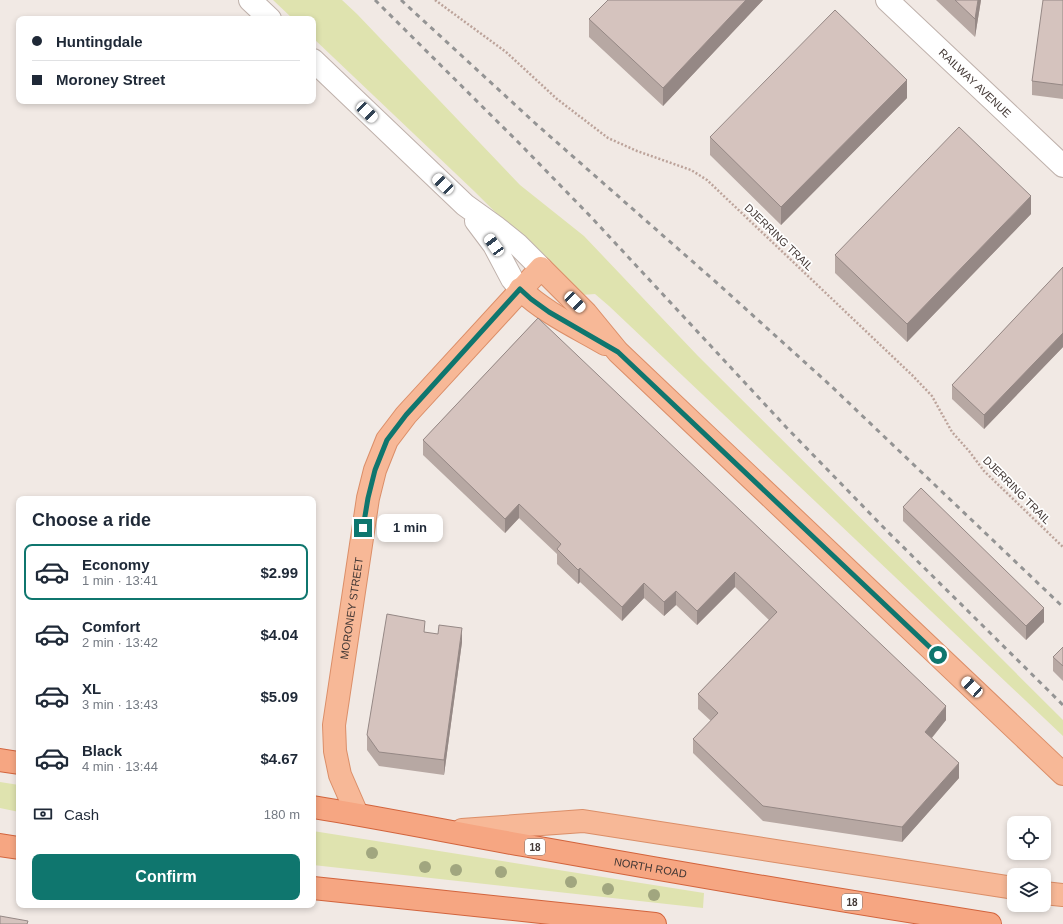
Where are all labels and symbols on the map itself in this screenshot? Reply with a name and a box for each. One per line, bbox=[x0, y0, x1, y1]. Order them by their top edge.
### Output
street label: RAILWAY AVENUE bbox=[937, 46, 1013, 120]
car bbox=[354, 99, 380, 125]
car bbox=[430, 171, 456, 197]
street label: DJERRING TRAIL bbox=[742, 201, 816, 273]
car bbox=[482, 232, 506, 258]
car bbox=[562, 289, 588, 315]
street label: DJERRING TRAIL bbox=[981, 454, 1053, 526]
callout: 1 min bbox=[377, 514, 443, 542]
route end bbox=[354, 519, 372, 537]
street label: MORONEY STREET bbox=[338, 556, 365, 660]
route start bbox=[929, 646, 947, 664]
car bbox=[959, 674, 985, 700]
road number: 18 bbox=[525, 839, 545, 855]
street label: NORTH ROAD bbox=[613, 855, 688, 880]
road number: 18 bbox=[842, 894, 862, 910]

